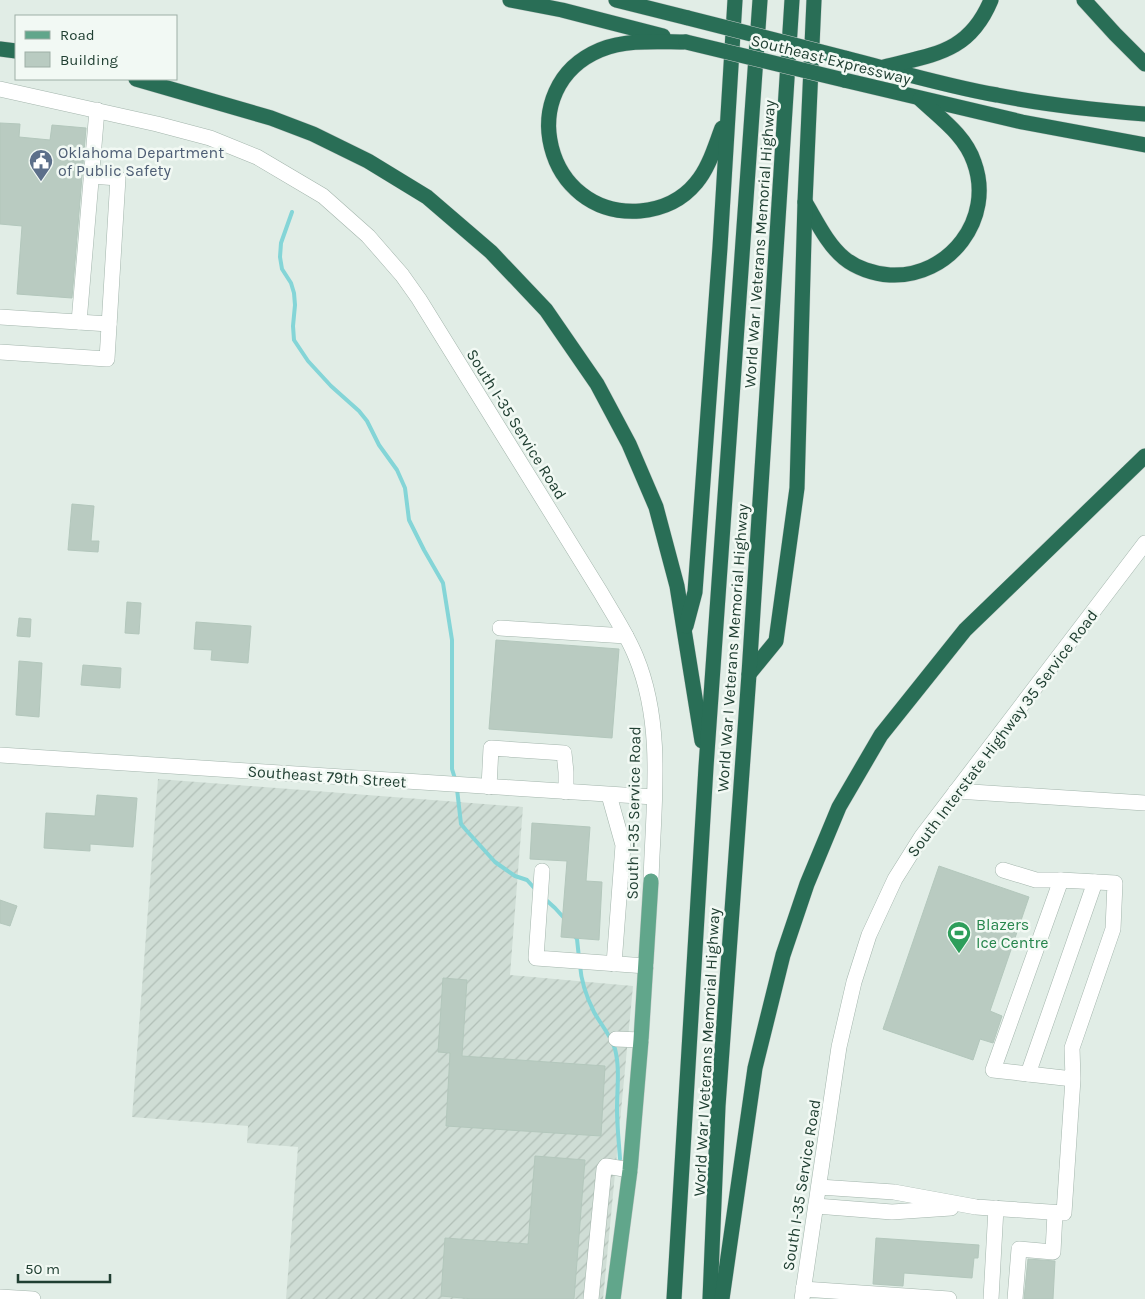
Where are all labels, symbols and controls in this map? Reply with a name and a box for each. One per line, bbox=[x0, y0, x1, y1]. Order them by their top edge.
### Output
legend bbox=[15, 15, 178, 80]
text: Road bbox=[60, 26, 95, 44]
street label: Southeast Expressway bbox=[749, 30, 913, 89]
text: Building bbox=[60, 51, 118, 69]
street label: World War I Veterans Memorial Highway bbox=[740, 99, 779, 389]
place label: Oklahoma Department of Public Safety bbox=[58, 143, 224, 180]
public building icon: Oklahoma Department of Public Safety bbox=[28, 148, 54, 182]
street label: South I-35 Service Road bbox=[463, 346, 571, 503]
street label: World War I Veterans Memorial Highway bbox=[713, 503, 752, 793]
street label: South Interstate Highway 35 Service Road bbox=[903, 606, 1102, 861]
street label: South I-35 Service Road bbox=[622, 726, 645, 900]
street label: Southeast 79th Street bbox=[247, 761, 407, 792]
street label: World War I Veterans Memorial Highway bbox=[689, 907, 724, 1197]
place label: Blazers Ice Centre bbox=[976, 915, 1048, 952]
sports icon: Blazers Ice Centre bbox=[946, 920, 972, 954]
street label: South I-35 Service Road bbox=[779, 1098, 824, 1272]
scale bar bbox=[18, 1252, 110, 1284]
text: 50 m bbox=[25, 1260, 60, 1278]

